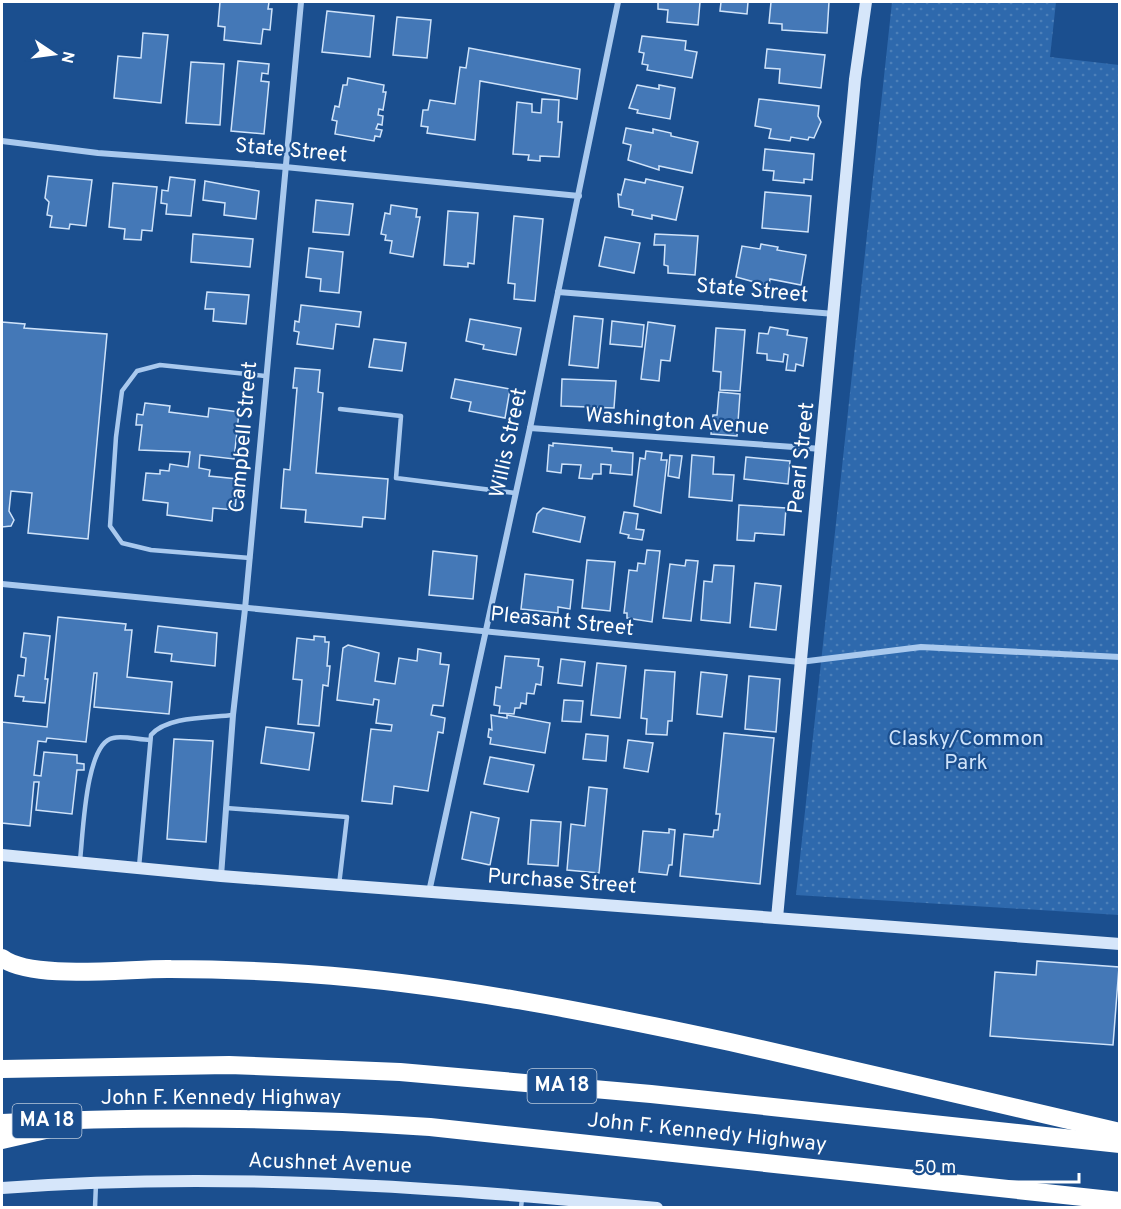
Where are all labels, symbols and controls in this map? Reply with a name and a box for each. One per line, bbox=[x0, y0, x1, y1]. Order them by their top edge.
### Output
north arrow bbox=[24, 24, 84, 84]
text: N bbox=[56, 49, 78, 65]
street label: State Street bbox=[234, 133, 348, 169]
street label: State Street bbox=[695, 273, 809, 309]
street label: Campbell Street bbox=[224, 360, 264, 514]
street label: Willis Street bbox=[484, 385, 534, 501]
street label: Pearl Street bbox=[783, 401, 821, 515]
street label: Washington Avenue bbox=[584, 402, 770, 442]
street label: Pleasant Street bbox=[489, 601, 635, 643]
park label: Clasky/Common Park bbox=[888, 726, 1044, 777]
street label: Purchase Street bbox=[486, 863, 638, 901]
road number: MA 18 bbox=[528, 1069, 596, 1103]
street label: John F. Kennedy Highway bbox=[101, 1085, 341, 1112]
road number: MA 18 bbox=[12, 1104, 82, 1138]
street label: John F. Kennedy Highway bbox=[586, 1107, 828, 1159]
scale bar bbox=[905, 1146, 1079, 1184]
street label: Acushnet Avenue bbox=[248, 1148, 412, 1180]
text: 50 m bbox=[914, 1157, 956, 1180]

